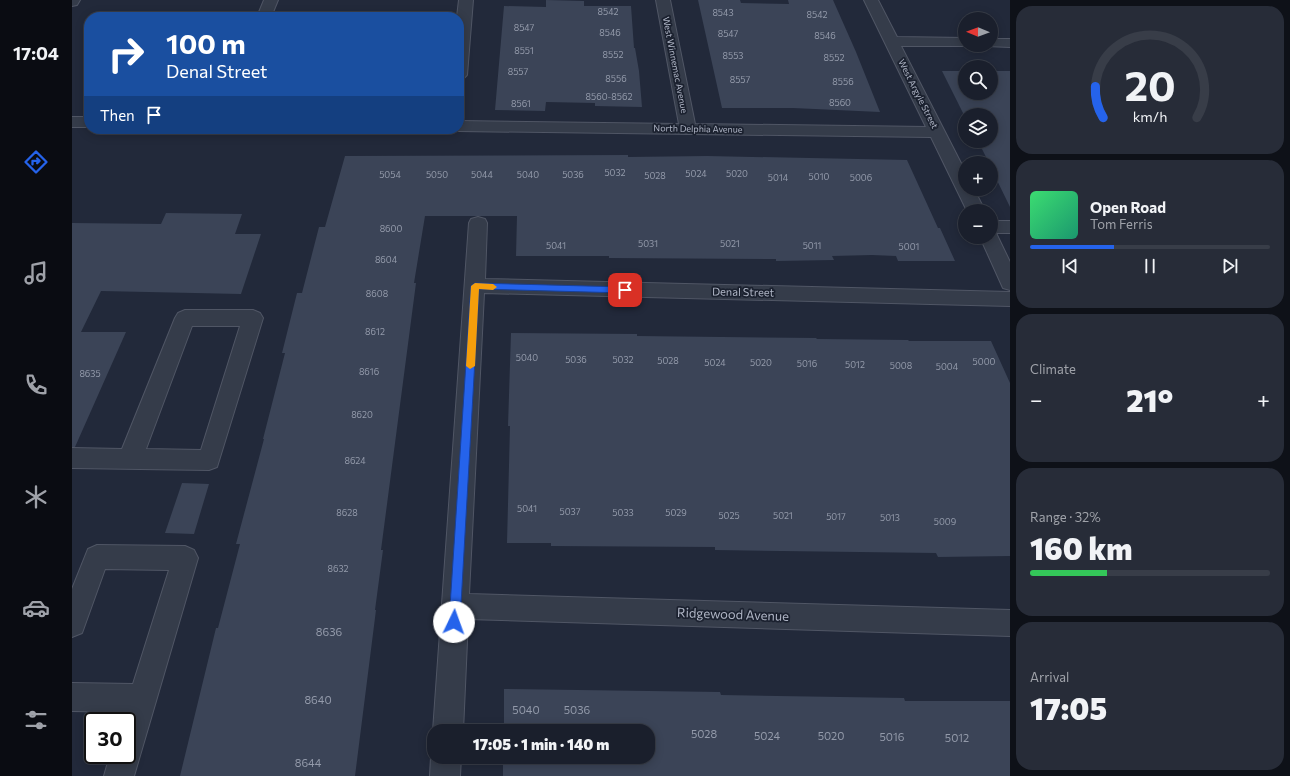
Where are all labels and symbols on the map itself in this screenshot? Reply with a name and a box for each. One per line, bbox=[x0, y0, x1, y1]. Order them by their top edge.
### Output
house number: 8542 bbox=[598, 6, 618, 17]
house number: 8543 bbox=[712, 7, 734, 18]
house number: 8542 bbox=[807, 9, 827, 20]
north arrow bbox=[958, 12, 998, 52]
street label: West Winnemac Avenue bbox=[661, 16, 690, 114]
house number: 8547 bbox=[514, 22, 535, 33]
house number: 8546 bbox=[599, 27, 621, 38]
house number: 8547 bbox=[718, 28, 739, 39]
house number: 8546 bbox=[814, 30, 836, 41]
house number: 8551 bbox=[514, 45, 534, 56]
house number: 8552 bbox=[603, 49, 623, 60]
house number: 8553 bbox=[723, 50, 743, 61]
house number: 8552 bbox=[824, 52, 844, 63]
street label: West Argyle Street bbox=[896, 57, 941, 131]
house number: 8557 bbox=[508, 66, 529, 77]
house number: 8556 bbox=[605, 73, 627, 84]
house number: 8557 bbox=[730, 74, 751, 85]
house number: 8556 bbox=[832, 76, 854, 87]
house number: 8560-8562 bbox=[586, 91, 632, 102]
house number: 8560 bbox=[829, 97, 851, 108]
house number: 8561 bbox=[511, 98, 531, 109]
street label: North Delphia Avenue bbox=[653, 122, 743, 135]
house number: 5032 bbox=[604, 167, 626, 178]
house number: 5024 bbox=[685, 168, 707, 179]
house number: 5020 bbox=[726, 168, 748, 179]
house number: 5054 bbox=[379, 169, 401, 180]
house number: 5050 bbox=[426, 169, 448, 180]
house number: 5044 bbox=[471, 169, 494, 180]
house number: 5040 bbox=[517, 169, 539, 180]
house number: 5036 bbox=[562, 169, 584, 180]
house number: 5028 bbox=[644, 170, 666, 181]
house number: 5010 bbox=[809, 171, 830, 182]
house number: 5014 bbox=[768, 172, 789, 183]
house number: 5006 bbox=[850, 172, 872, 183]
house number: 8600 bbox=[380, 223, 402, 234]
house number: 5031 bbox=[638, 238, 658, 249]
house number: 5021 bbox=[720, 238, 740, 249]
house number: 5041 bbox=[546, 240, 566, 251]
house number: 5011 bbox=[803, 240, 821, 251]
house number: 5001 bbox=[899, 241, 919, 252]
house number: 8604 bbox=[375, 254, 398, 265]
pin bbox=[608, 273, 642, 307]
street label: Denal Street bbox=[712, 284, 775, 299]
house number: 8608 bbox=[366, 288, 388, 299]
house number: 8612 bbox=[365, 326, 385, 337]
house number: 5040 bbox=[516, 352, 538, 363]
house number: 5036 bbox=[565, 354, 587, 365]
house number: 5032 bbox=[612, 354, 634, 365]
house number: 5028 bbox=[657, 355, 679, 366]
house number: 5000 bbox=[973, 356, 996, 367]
house number: 5024 bbox=[704, 357, 726, 368]
house number: 5020 bbox=[750, 357, 772, 368]
house number: 5016 bbox=[797, 358, 817, 369]
house number: 5012 bbox=[845, 359, 865, 370]
house number: 5008 bbox=[890, 360, 912, 371]
house number: 5004 bbox=[936, 361, 959, 372]
house number: 8616 bbox=[359, 366, 379, 377]
house number: 8635 bbox=[79, 368, 101, 379]
house number: 8620 bbox=[351, 409, 373, 420]
house number: 8624 bbox=[344, 455, 366, 466]
house number: 5041 bbox=[517, 503, 537, 514]
house number: 5037 bbox=[560, 506, 581, 517]
house number: 8628 bbox=[336, 507, 358, 518]
house number: 5033 bbox=[612, 507, 634, 518]
house number: 5029 bbox=[665, 507, 687, 518]
house number: 5025 bbox=[718, 510, 740, 521]
house number: 5021 bbox=[773, 510, 793, 521]
house number: 5017 bbox=[826, 511, 846, 522]
house number: 5013 bbox=[880, 512, 900, 523]
house number: 5009 bbox=[934, 516, 956, 527]
house number: 8632 bbox=[327, 563, 349, 574]
position arrow bbox=[433, 601, 475, 643]
street label: Ridgewood Avenue bbox=[677, 604, 789, 624]
house number: 8636 bbox=[316, 625, 342, 638]
house number: 8640 bbox=[304, 693, 332, 706]
house number: 5040 bbox=[512, 703, 540, 716]
house number: 5036 bbox=[564, 703, 591, 716]
speed limit sign: 30 bbox=[84, 712, 136, 764]
house number: 5028 bbox=[691, 727, 717, 740]
house number: 5024 bbox=[754, 729, 780, 742]
house number: 5020 bbox=[818, 729, 844, 742]
house number: 5016 bbox=[880, 730, 905, 743]
house number: 5012 bbox=[945, 731, 969, 744]
house number: 8644 bbox=[295, 756, 322, 769]

